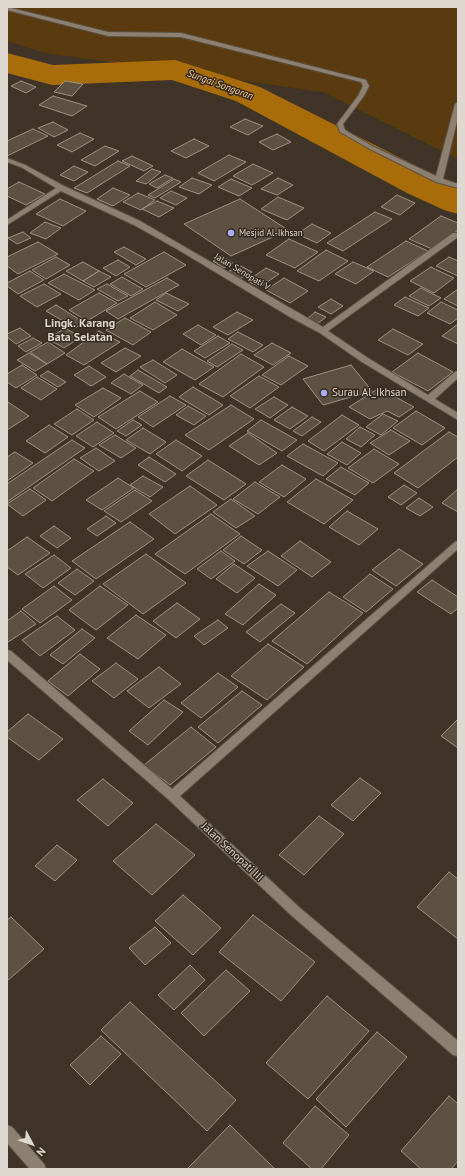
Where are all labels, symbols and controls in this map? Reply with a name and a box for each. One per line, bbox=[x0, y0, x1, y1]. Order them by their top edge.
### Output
water label: Sungai Songoran bbox=[185, 68, 255, 102]
marker: Mesjid Al-Ikhsan bbox=[226, 228, 236, 238]
place label: Mesjid Al-Ikhsan bbox=[239, 228, 303, 238]
street label: Jalan Senopati V bbox=[212, 251, 272, 293]
district label: Lingk. Karang Bata Selatan bbox=[45, 317, 115, 345]
place label: Surau Al_Ikhsan bbox=[332, 386, 407, 400]
marker: Surau Al_Ikhsan bbox=[319, 388, 329, 398]
street label: Jalan Senopati III bbox=[198, 820, 266, 884]
north arrow bbox=[12, 1124, 52, 1164]
text: N bbox=[33, 1145, 49, 1159]

